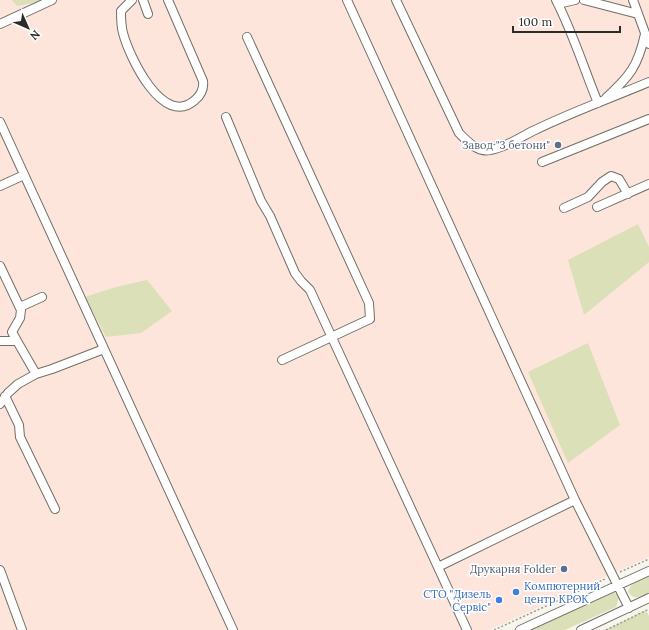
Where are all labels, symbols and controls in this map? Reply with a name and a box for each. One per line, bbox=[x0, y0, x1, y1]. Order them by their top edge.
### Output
north arrow bbox=[8, 8, 48, 48]
scale bar bbox=[513, 8, 620, 34]
text: 100 m bbox=[519, 14, 552, 29]
text: N bbox=[27, 27, 43, 43]
place label: Завод "3 бетони" bbox=[462, 138, 550, 152]
marker: Завод "3 бетони" bbox=[553, 140, 563, 150]
place label: Друкарня Folder bbox=[470, 562, 556, 576]
marker: Друкарня Folder bbox=[559, 564, 569, 574]
place label: Компютерний центр КРОК bbox=[524, 579, 600, 606]
place label: СТО "Дизель Сервіс" bbox=[423, 587, 491, 614]
marker: Компютерний центр КРОК bbox=[511, 587, 521, 597]
marker: СТО "Дизель Сервіс" bbox=[494, 595, 504, 605]

